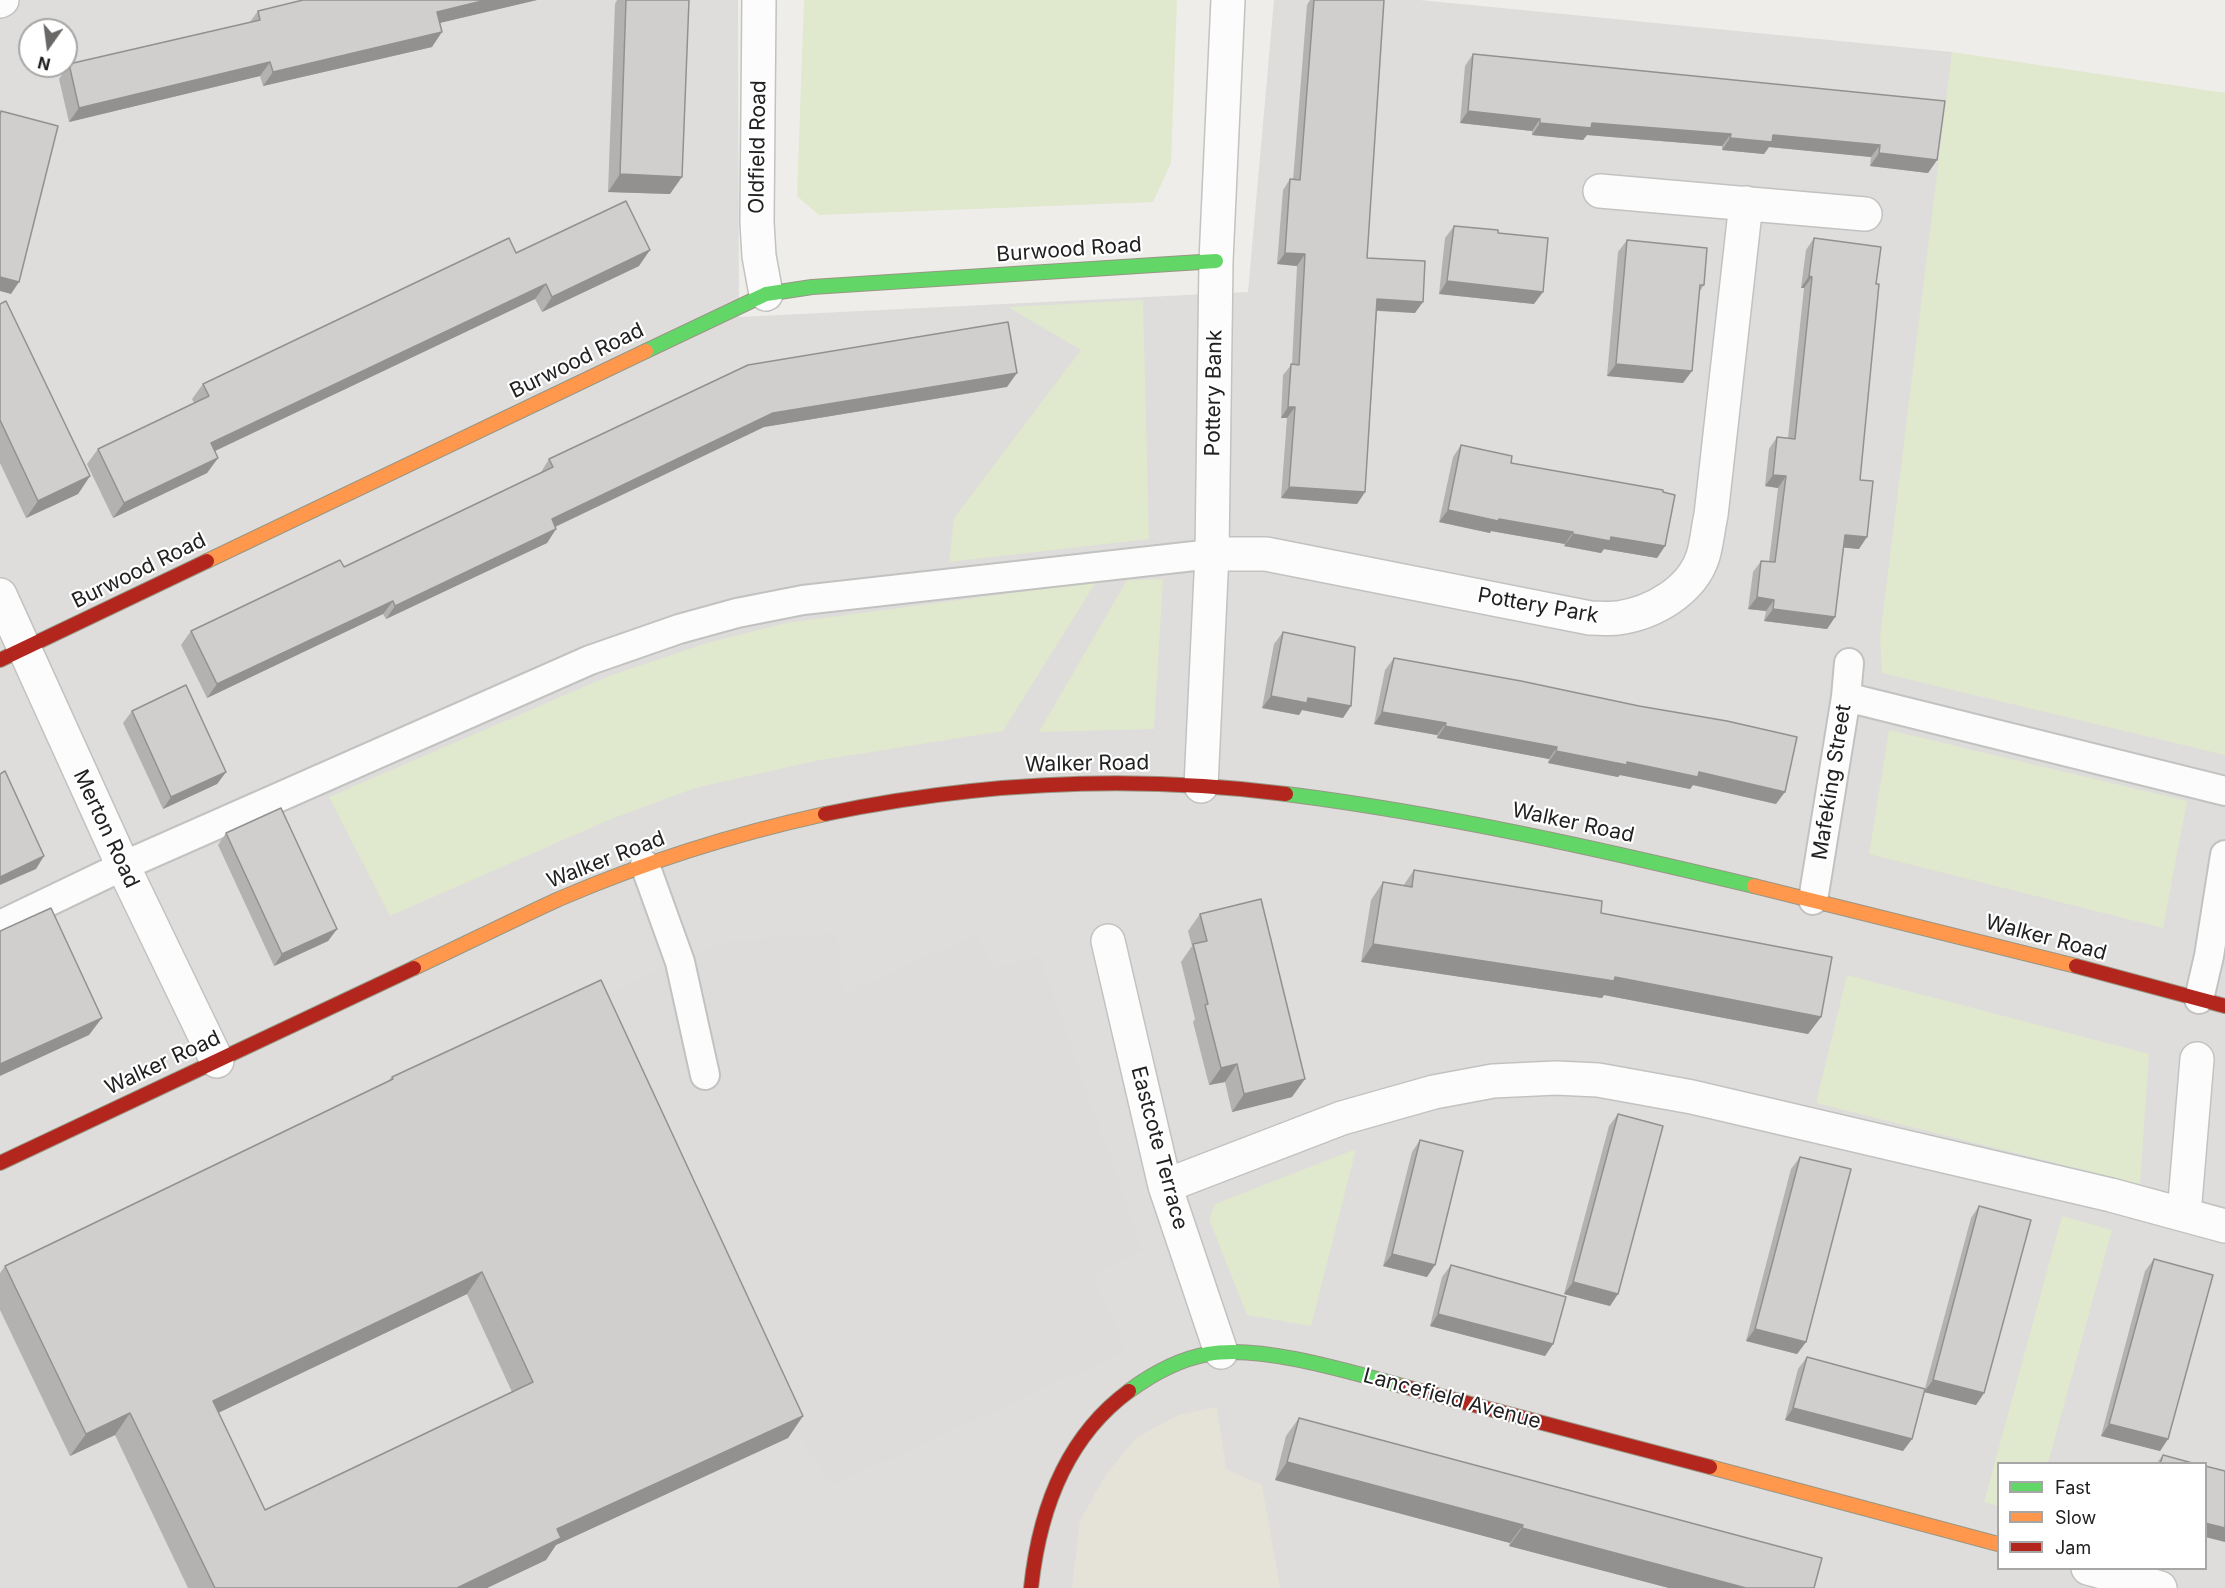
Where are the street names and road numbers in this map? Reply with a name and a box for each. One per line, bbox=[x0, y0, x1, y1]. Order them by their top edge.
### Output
street label: Oldfield Road bbox=[744, 80, 772, 214]
street label: Burwood Road bbox=[995, 232, 1143, 268]
street label: Burwood Road bbox=[506, 318, 648, 404]
street label: Pottery Bank bbox=[1200, 330, 1228, 456]
street label: Burwood Road bbox=[68, 528, 210, 614]
street label: Pottery Park bbox=[1476, 583, 1600, 629]
street label: Mafeking Street bbox=[1807, 702, 1857, 862]
street label: Walker Road bbox=[1025, 750, 1149, 778]
street label: Merton Road bbox=[68, 766, 144, 892]
street label: Walker Road bbox=[1510, 798, 1636, 848]
street label: Walker Road bbox=[543, 826, 669, 894]
street label: Walker Road bbox=[1983, 910, 2109, 966]
street label: Walker Road bbox=[101, 1025, 225, 1101]
street label: Eastcote Terrace bbox=[1125, 1064, 1193, 1232]
street label: Lancefield Avenue bbox=[1360, 1363, 1544, 1435]

